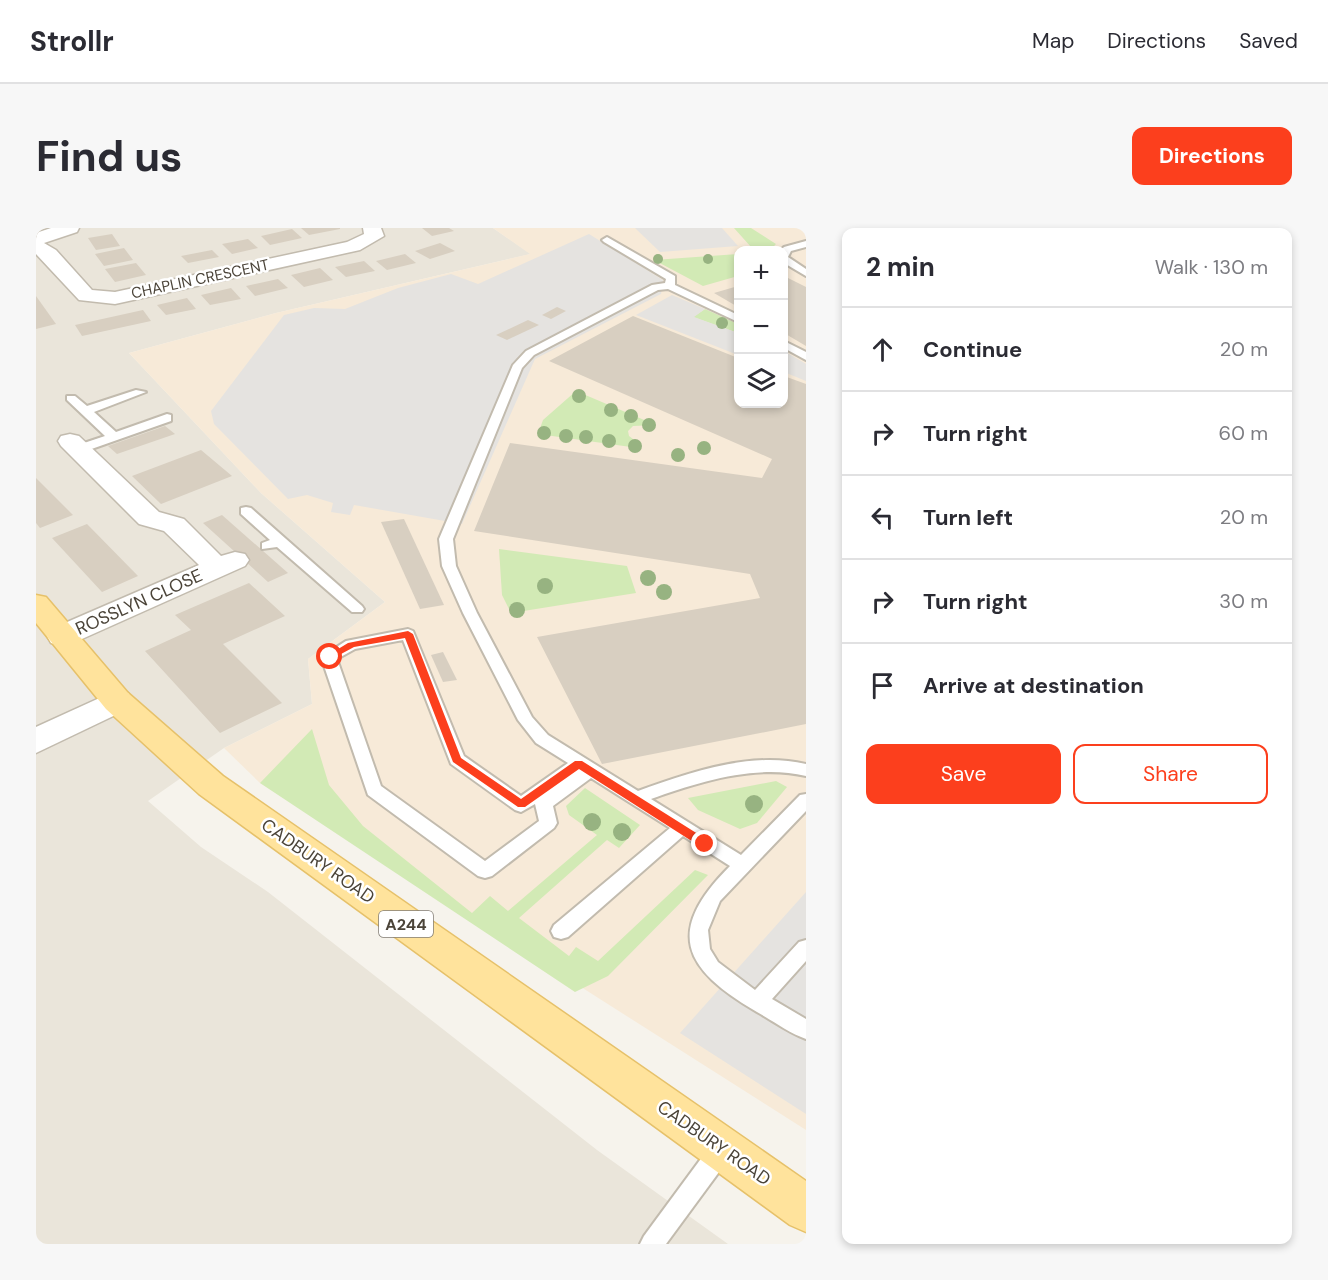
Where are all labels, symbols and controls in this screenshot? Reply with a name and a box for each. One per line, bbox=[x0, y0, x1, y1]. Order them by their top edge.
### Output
text: Strollr bbox=[30, 23, 114, 60]
text: Map bbox=[1032, 27, 1074, 55]
text: Directions bbox=[1107, 27, 1206, 55]
text: Saved bbox=[1239, 27, 1298, 55]
button: Directions bbox=[1132, 127, 1292, 185]
text: Find us bbox=[36, 129, 182, 184]
map controls bbox=[734, 246, 788, 408]
button: + bbox=[734, 246, 788, 300]
text: 2 min bbox=[866, 250, 935, 284]
text: Walk · 130 m bbox=[1155, 254, 1268, 280]
street label: CHAPLIN CRESCENT bbox=[129, 255, 271, 303]
button: − bbox=[734, 300, 788, 354]
icon: ahead bbox=[866, 333, 899, 366]
text: Continue bbox=[923, 335, 1022, 364]
text: 20 m bbox=[1220, 336, 1268, 362]
button: layers bbox=[734, 354, 788, 408]
icon: right bbox=[866, 417, 899, 450]
text: Turn right bbox=[923, 419, 1028, 448]
text: 60 m bbox=[1219, 420, 1268, 446]
icon: left bbox=[866, 501, 899, 534]
text: Turn left bbox=[923, 503, 1013, 532]
text: 20 m bbox=[1220, 504, 1268, 530]
street label: ROSSLYN CLOSE bbox=[72, 563, 206, 641]
icon: right bbox=[866, 585, 899, 618]
text: Turn right bbox=[923, 587, 1028, 616]
text: 30 m bbox=[1219, 588, 1268, 614]
route start bbox=[316, 643, 342, 669]
icon: arrive bbox=[866, 669, 899, 702]
text: Arrive at destination bbox=[923, 671, 1144, 700]
button: Save bbox=[866, 744, 1061, 804]
button: Share bbox=[1073, 744, 1268, 804]
street label: CADBURY ROAD bbox=[257, 813, 379, 909]
route end bbox=[691, 830, 717, 856]
road number: A244 bbox=[379, 911, 433, 937]
street label: CADBURY ROAD bbox=[653, 1095, 775, 1191]

